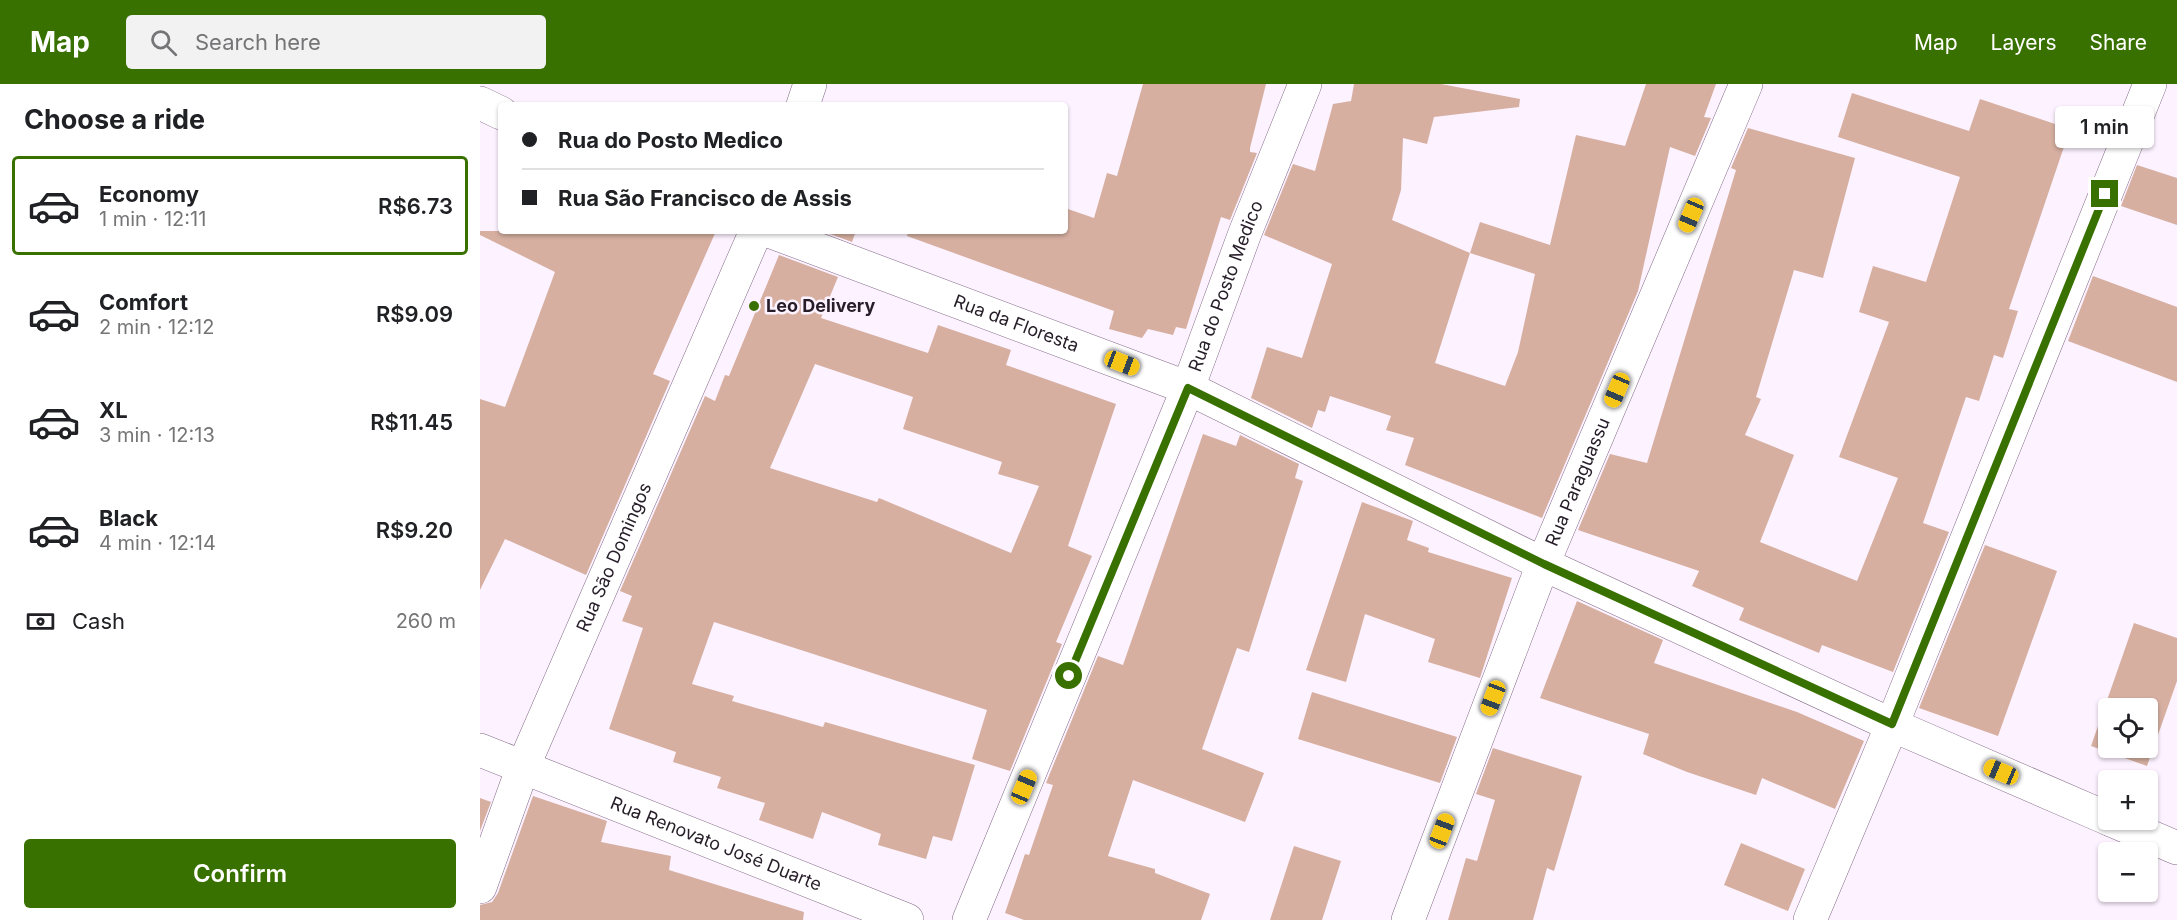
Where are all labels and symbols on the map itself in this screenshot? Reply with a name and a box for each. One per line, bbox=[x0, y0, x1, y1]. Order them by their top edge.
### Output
callout: 1 min bbox=[2056, 107, 2154, 149]
route end bbox=[2091, 180, 2118, 207]
car bbox=[1676, 195, 1706, 235]
street label: Rua do Posto Medico bbox=[1184, 197, 1267, 374]
street label: Rua da Floresta bbox=[951, 290, 1082, 356]
place label: Leo Delivery bbox=[766, 295, 875, 316]
marker: Leo Delivery bbox=[747, 299, 761, 313]
car bbox=[1102, 348, 1142, 378]
car bbox=[1602, 370, 1632, 410]
street label: Rua Paraguassu bbox=[1541, 414, 1614, 549]
street label: Rua São Domingos bbox=[572, 479, 655, 635]
route start bbox=[1055, 662, 1082, 689]
car bbox=[1478, 678, 1508, 718]
car bbox=[1981, 757, 2021, 787]
car bbox=[1009, 767, 1039, 807]
street label: Rua Renovato José Duarte bbox=[608, 792, 825, 895]
car bbox=[1427, 811, 1457, 851]

